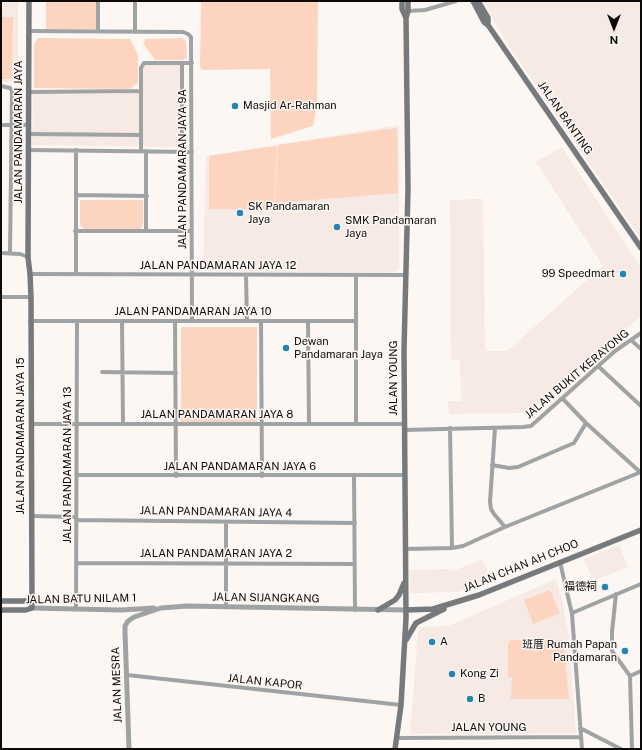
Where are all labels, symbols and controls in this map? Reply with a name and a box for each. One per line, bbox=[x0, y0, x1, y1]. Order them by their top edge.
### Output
north arrow bbox=[594, 8, 634, 48]
text: N bbox=[610, 34, 618, 46]
street label: JALAN PANDAMARAN JAYA bbox=[12, 61, 26, 203]
street label: JALAN BANTING bbox=[535, 79, 595, 157]
street label: JALAN PANDAMARAN JAYA 9A bbox=[176, 89, 190, 249]
place label: Masjid Ar-Rahman bbox=[243, 99, 337, 113]
marker: Masjid Ar-Rahman bbox=[230, 101, 240, 111]
place label: SK Pandamaran Jaya bbox=[248, 200, 330, 226]
marker: SK Pandamaran Jaya bbox=[235, 208, 245, 218]
place label: SMK Pandamaran Jaya bbox=[345, 214, 436, 240]
marker: SMK Pandamaran Jaya bbox=[332, 222, 342, 232]
street label: JALAN PANDAMARAN JAYA 12 bbox=[140, 259, 296, 273]
place label: 99 Speedmart bbox=[542, 267, 615, 281]
marker: 99 Speedmart bbox=[618, 269, 628, 279]
street label: JALAN PANDAMARAN JAYA 10 bbox=[115, 305, 271, 319]
street label: JALAN BUKIT KERAYONG bbox=[522, 327, 632, 421]
place label: Dewan Pandamaran Jaya bbox=[294, 335, 383, 361]
street label: JALAN YOUNG bbox=[387, 340, 401, 416]
marker: Dewan Pandamaran Jaya bbox=[281, 343, 291, 353]
street label: JALAN PANDAMARAN JAYA 15 bbox=[14, 357, 28, 515]
street label: JALAN PANDAMARAN JAYA 13 bbox=[61, 387, 75, 543]
street label: JALAN PANDAMARAN JAYA 8 bbox=[141, 408, 293, 422]
street label: JALAN PANDAMARAN JAYA 6 bbox=[164, 460, 316, 474]
street label: JALAN PANDAMARAN JAYA 4 bbox=[140, 504, 292, 520]
street label: JALAN CHAN AH CHOO bbox=[462, 537, 580, 595]
street label: JALAN PANDAMARAN JAYA 2 bbox=[140, 547, 292, 561]
place label: 福德祠 bbox=[564, 580, 597, 594]
marker: 福德祠 bbox=[600, 582, 610, 592]
street label: JALAN SIJANGKANG bbox=[212, 590, 320, 606]
street label: JALAN BATU NILAM 1 bbox=[26, 591, 136, 607]
place label: A bbox=[440, 635, 448, 649]
marker: A bbox=[427, 637, 437, 647]
place label: 班厝 Rumah Papan Pandamaran bbox=[522, 638, 617, 664]
marker: 班厝 Rumah Papan Pandamaran bbox=[620, 646, 630, 656]
street label: JALAN MESRA bbox=[109, 647, 125, 723]
place label: Kong Zi bbox=[460, 667, 499, 681]
marker: Kong Zi bbox=[447, 669, 457, 679]
street label: JALAN KAPOR bbox=[227, 672, 303, 692]
place label: B bbox=[478, 692, 485, 706]
marker: B bbox=[465, 694, 475, 704]
street label: JALAN YOUNG bbox=[451, 721, 527, 735]

